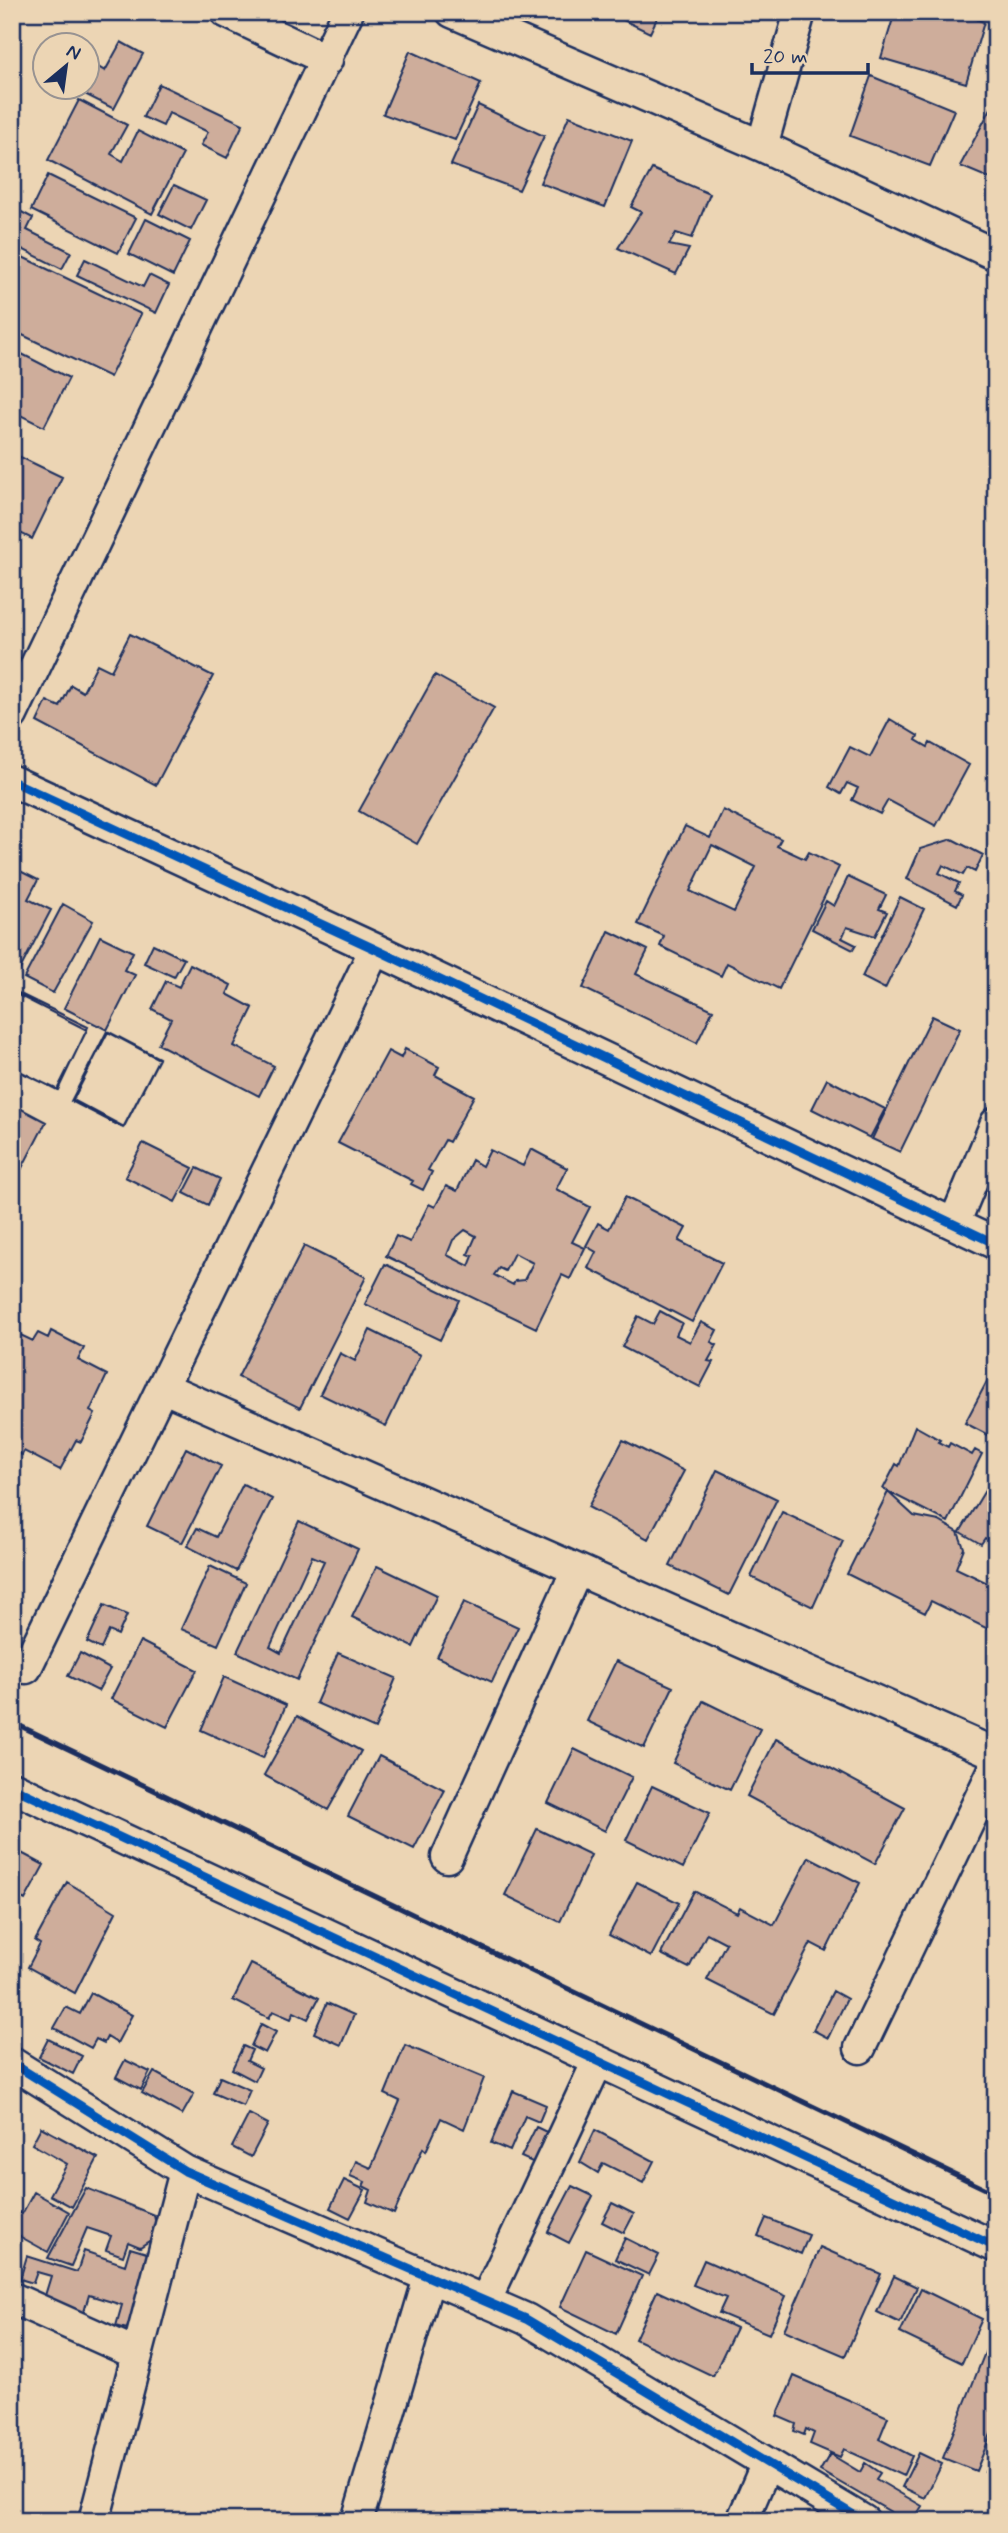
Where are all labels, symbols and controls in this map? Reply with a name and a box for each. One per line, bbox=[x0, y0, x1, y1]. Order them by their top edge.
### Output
north arrow bbox=[32, 32, 102, 102]
scale bar bbox=[752, 32, 868, 76]
text: N bbox=[62, 38, 85, 66]
text: 20 m bbox=[763, 43, 808, 71]

